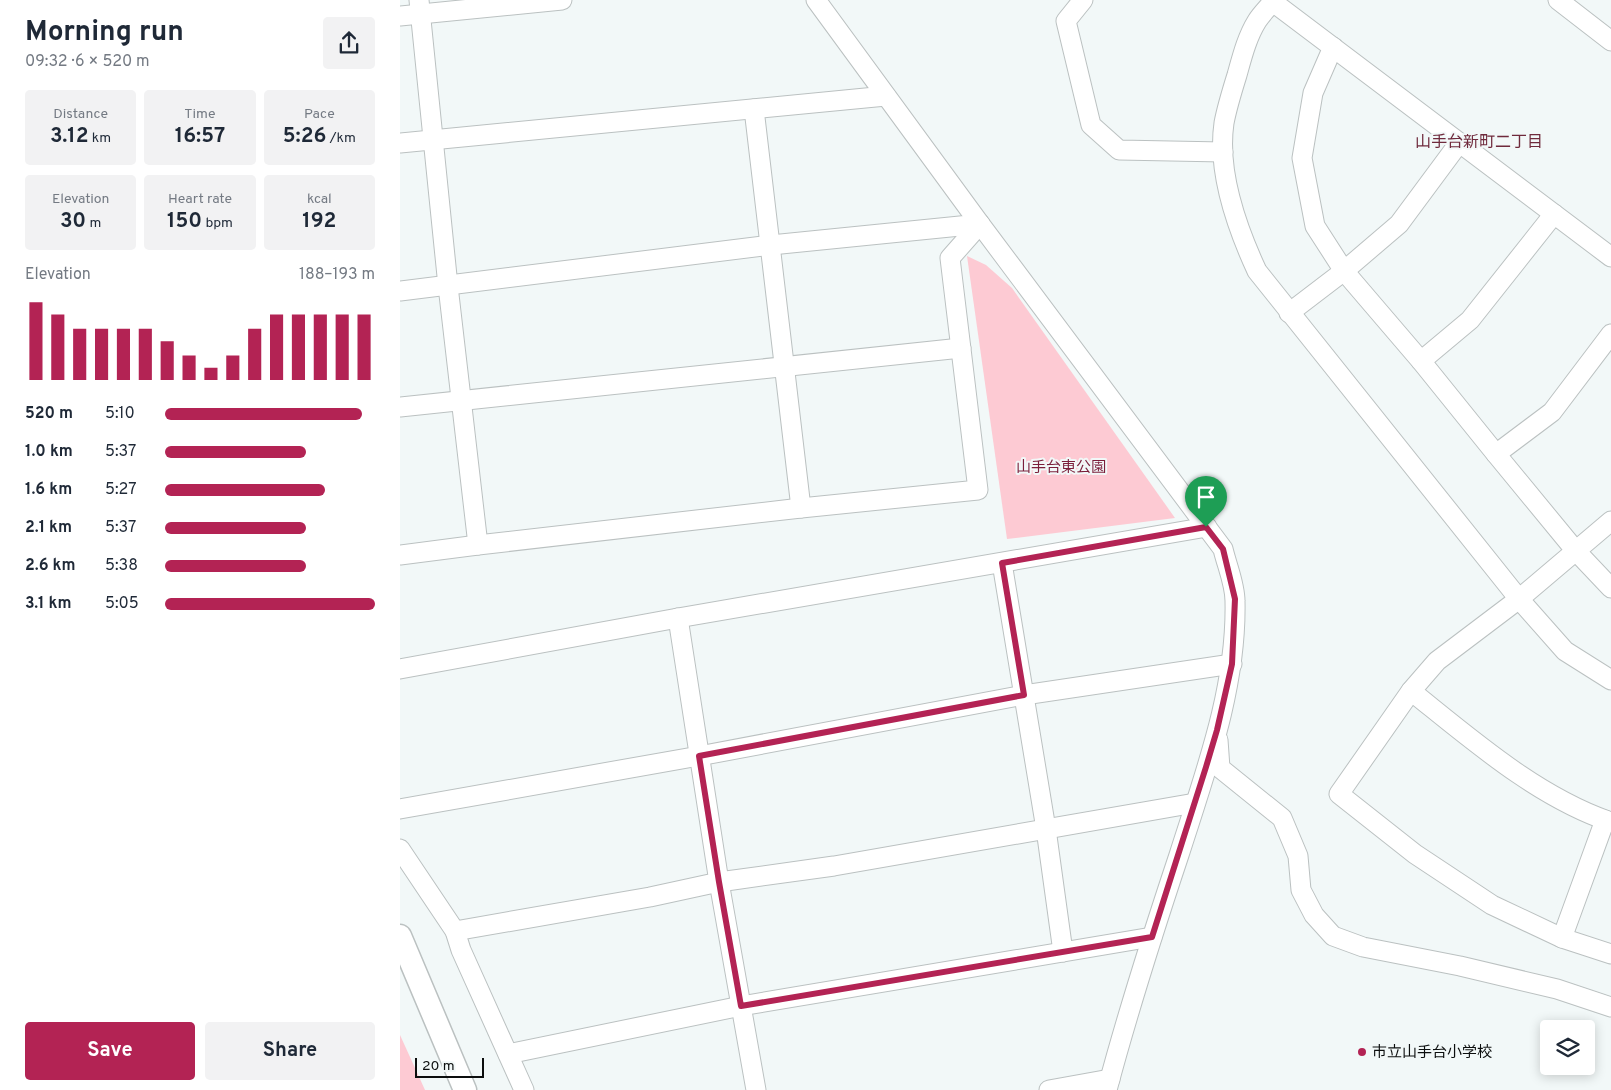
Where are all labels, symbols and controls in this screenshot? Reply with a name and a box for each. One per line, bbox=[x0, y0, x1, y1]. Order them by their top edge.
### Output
text: Morning run bbox=[25, 15, 184, 51]
button: share bbox=[323, 17, 375, 69]
text: 09:32 · 6 × 520 m bbox=[25, 52, 150, 72]
text: Distance bbox=[53, 106, 108, 123]
text: Time bbox=[184, 106, 216, 123]
text: Pace bbox=[304, 106, 335, 123]
text: 3.12 bbox=[50, 123, 89, 150]
text: 16:57 bbox=[175, 123, 225, 150]
text: 5:26 bbox=[283, 123, 326, 150]
text: km bbox=[89, 130, 111, 147]
text: /km bbox=[326, 130, 356, 147]
district label: 山手台新町二丁目 bbox=[1415, 133, 1543, 153]
text: Elevation bbox=[52, 191, 109, 208]
text: Heart rate bbox=[168, 191, 232, 208]
text: kcal bbox=[307, 191, 332, 208]
text: 30 bbox=[60, 208, 86, 235]
text: 150 bbox=[167, 208, 202, 235]
text: 192 bbox=[302, 208, 336, 235]
text: m bbox=[86, 215, 101, 232]
text: bpm bbox=[202, 215, 233, 232]
text: Elevation bbox=[25, 265, 91, 285]
text: 188–193 m bbox=[299, 265, 375, 285]
text: 520 m bbox=[25, 404, 73, 424]
text: 5:10 bbox=[105, 404, 135, 424]
text: 1.0 km bbox=[25, 442, 73, 462]
text: 5:37 bbox=[105, 442, 136, 462]
park label: 山手台東公園 bbox=[1016, 459, 1106, 478]
pin bbox=[1185, 476, 1227, 527]
text: 1.6 km bbox=[25, 480, 72, 500]
text: 5:27 bbox=[105, 480, 137, 500]
icon: arrive bbox=[1192, 483, 1220, 511]
text: 2.1 km bbox=[25, 518, 72, 538]
text: 5:37 bbox=[105, 518, 136, 538]
text: 2.6 km bbox=[25, 556, 76, 576]
text: 5:38 bbox=[105, 556, 138, 576]
text: 3.1 km bbox=[25, 594, 72, 614]
text: 5:05 bbox=[105, 594, 139, 614]
map controls bbox=[1540, 1020, 1595, 1075]
button: layers bbox=[1540, 1020, 1595, 1075]
button: Save bbox=[25, 1022, 195, 1080]
button: Share bbox=[205, 1022, 375, 1080]
place label: 市立山手台小学校 bbox=[1372, 1044, 1492, 1063]
marker: 市立山手台小学校 bbox=[1356, 1046, 1368, 1058]
scale bar bbox=[415, 1055, 484, 1078]
text: 20 m bbox=[422, 1058, 455, 1075]

